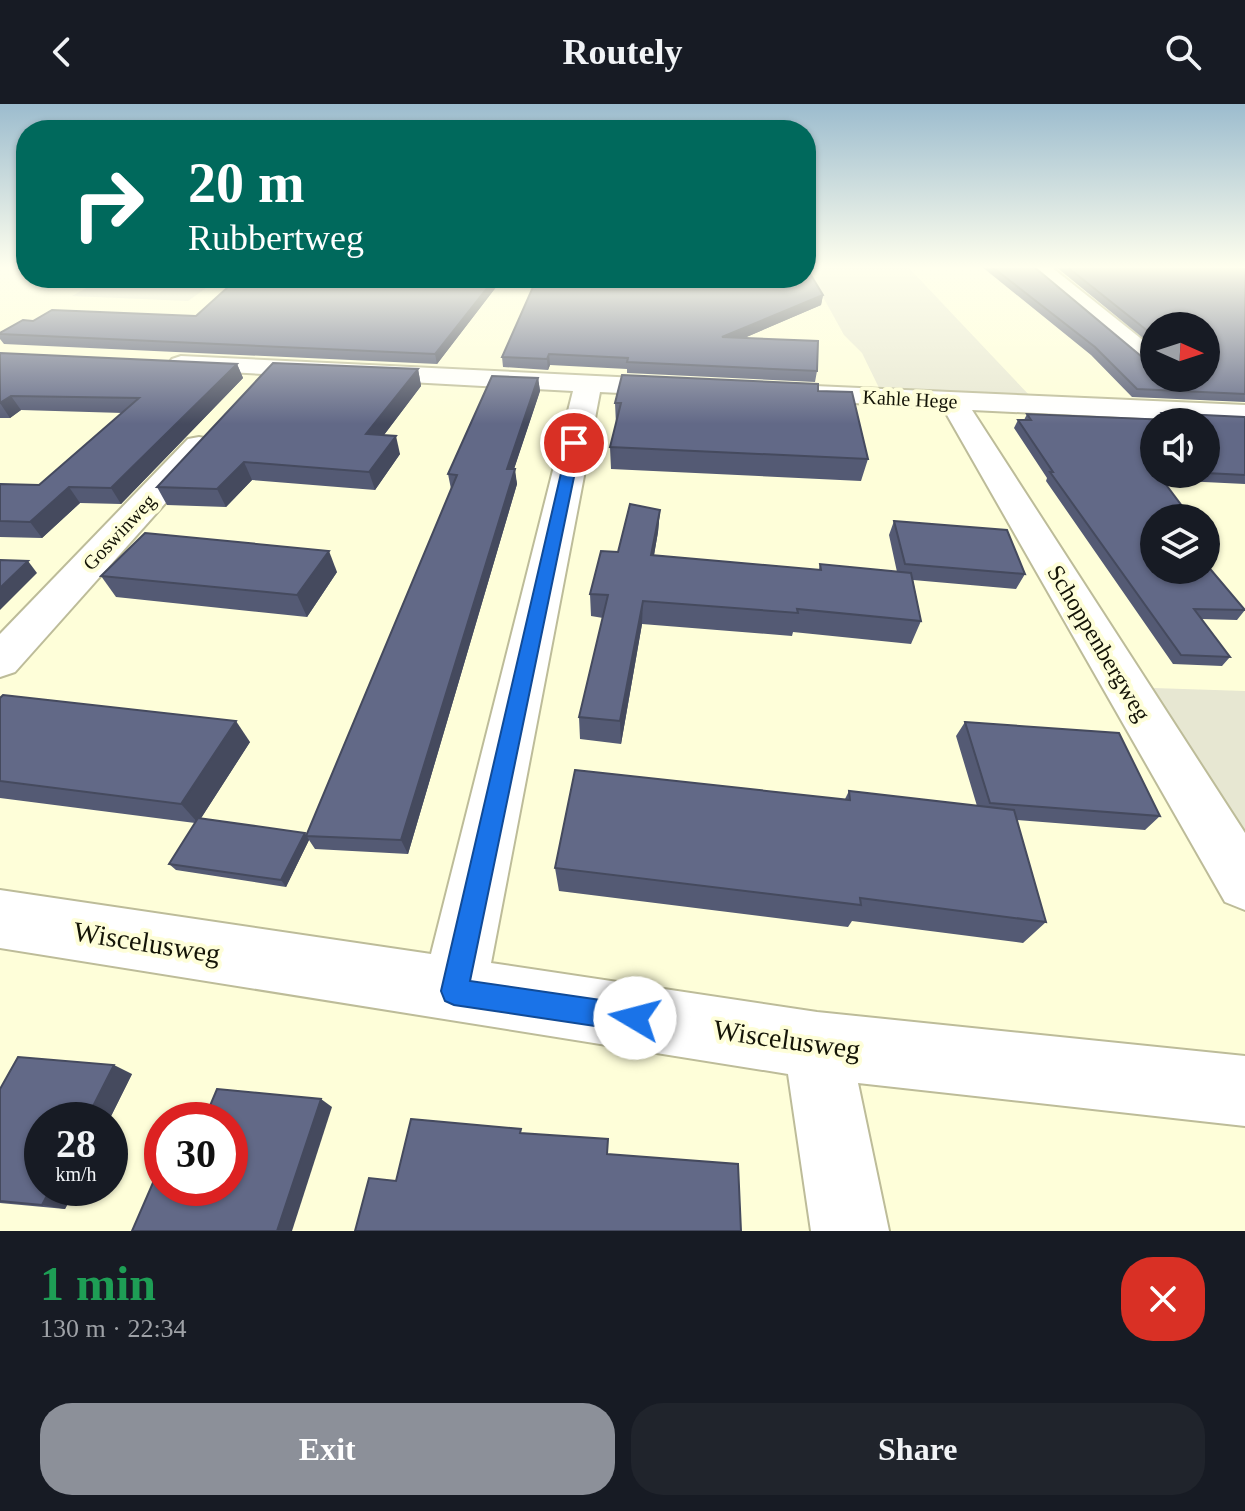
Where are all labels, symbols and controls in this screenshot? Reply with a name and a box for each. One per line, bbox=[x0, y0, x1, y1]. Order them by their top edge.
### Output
icon: back bbox=[40, 30, 84, 74]
icon: search bbox=[1161, 30, 1205, 74]
text: Routely bbox=[563, 32, 683, 72]
icon: right bbox=[56, 152, 160, 256]
text: 20 m bbox=[188, 152, 305, 214]
text: Rubbertweg bbox=[188, 218, 364, 258]
north arrow bbox=[1140, 312, 1220, 392]
map controls bbox=[1140, 312, 1220, 584]
street label: Kahle Hege bbox=[862, 386, 958, 413]
button: sound bbox=[1140, 408, 1220, 488]
pin bbox=[540, 409, 608, 477]
icon: arrive bbox=[552, 421, 596, 465]
street label: Goswinweg bbox=[78, 490, 160, 575]
button: layers bbox=[1140, 504, 1220, 584]
street label: Schoppenbergweg bbox=[1042, 561, 1156, 725]
street label: Wiscelusweg bbox=[71, 916, 223, 969]
position arrow bbox=[593, 976, 677, 1060]
street label: Wiscelusweg bbox=[711, 1014, 862, 1065]
speed limit sign: 30 bbox=[144, 1102, 248, 1206]
text: 28 bbox=[56, 1121, 96, 1166]
text: km/h bbox=[55, 1163, 97, 1185]
text: 1 min bbox=[40, 1257, 156, 1310]
button: close bbox=[1121, 1257, 1205, 1341]
text: 130 m · 22:34 bbox=[40, 1314, 187, 1343]
button: Exit bbox=[40, 1403, 615, 1495]
button: Share bbox=[631, 1403, 1205, 1495]

